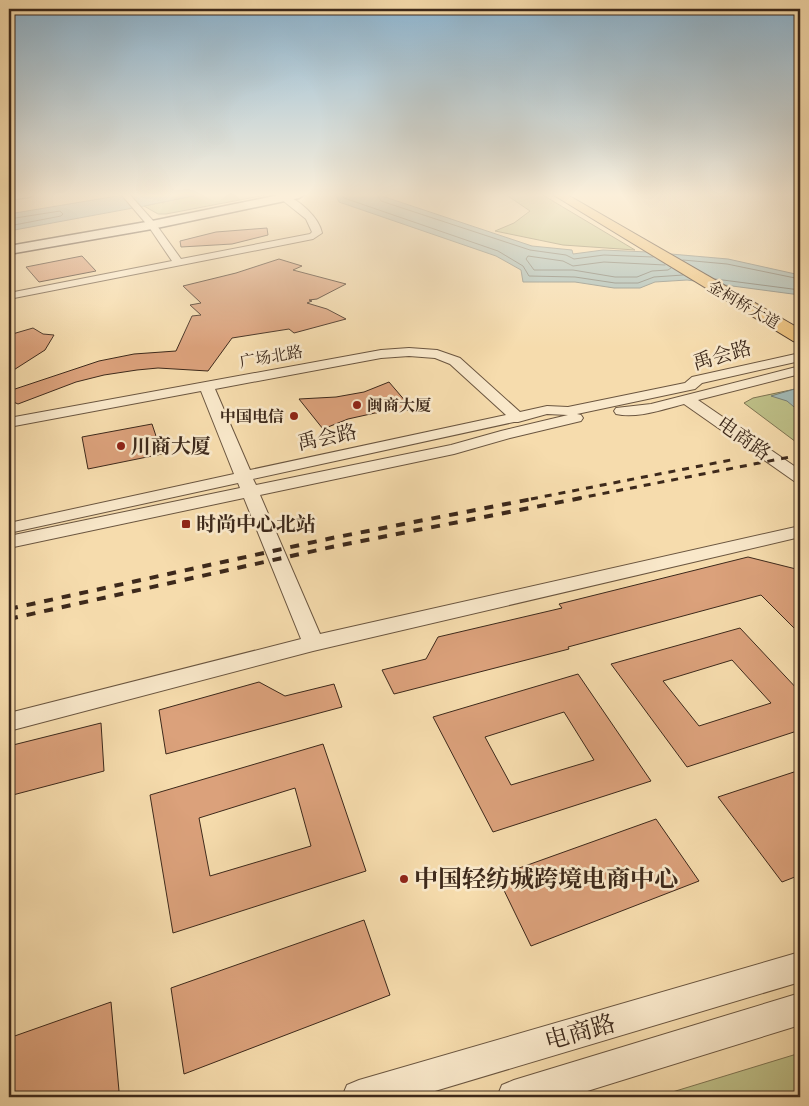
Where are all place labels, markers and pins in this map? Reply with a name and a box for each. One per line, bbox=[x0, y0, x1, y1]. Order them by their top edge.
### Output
place label: 闽商大厦 bbox=[367, 393, 431, 417]
marker: 闽商大厦 bbox=[351, 399, 363, 411]
place label: 中国电信 bbox=[220, 404, 284, 428]
marker: 中国电信 bbox=[288, 410, 300, 422]
place label: 川商大厦 bbox=[131, 431, 211, 460]
marker: 川商大厦 bbox=[115, 440, 127, 452]
place label: 时尚中心北站 bbox=[196, 509, 316, 538]
marker: 时尚中心北站 bbox=[180, 518, 192, 530]
place label: 中国轻纺城跨境电商中心 bbox=[414, 861, 678, 896]
marker: 中国轻纺城跨境电商中心 bbox=[398, 873, 410, 885]

